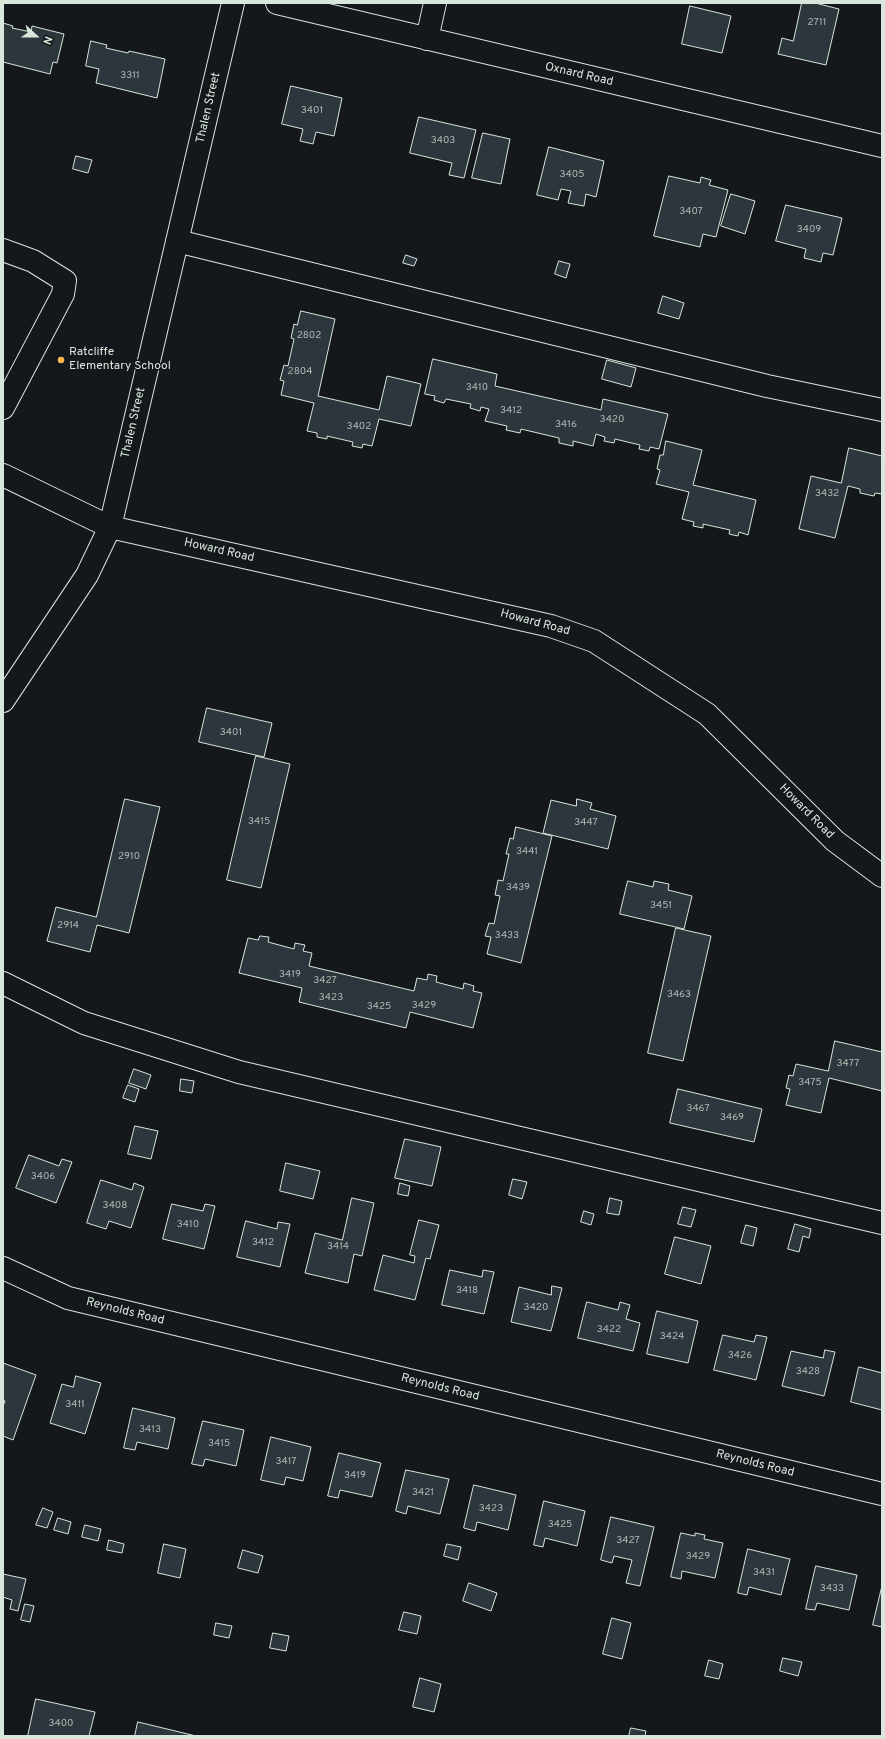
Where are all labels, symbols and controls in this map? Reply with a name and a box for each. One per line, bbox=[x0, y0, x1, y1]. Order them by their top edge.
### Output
north arrow bbox=[16, 16, 56, 56]
house number: 2711 bbox=[808, 17, 826, 29]
text: N bbox=[39, 34, 55, 46]
street label: Oxnard Road bbox=[543, 60, 615, 90]
house number: 3311 bbox=[120, 70, 140, 82]
street label: Thalen Street bbox=[194, 71, 224, 145]
house number: 3401 bbox=[301, 105, 323, 117]
house number: 3403 bbox=[431, 135, 455, 147]
house number: 3405 bbox=[560, 169, 584, 181]
house number: 3407 bbox=[679, 206, 703, 218]
house number: 3409 bbox=[797, 224, 821, 236]
house number: 2802 bbox=[297, 330, 321, 342]
place label: Ratcliffe Elementary School bbox=[69, 346, 171, 374]
marker: Ratcliffe Elementary School bbox=[56, 355, 66, 365]
house number: 2804 bbox=[288, 366, 312, 378]
house number: 3410 bbox=[466, 382, 488, 394]
street label: Thalen Street bbox=[119, 386, 149, 460]
house number: 3412 bbox=[500, 405, 522, 417]
house number: 3420 bbox=[600, 414, 624, 426]
house number: 3416 bbox=[555, 419, 577, 431]
house number: 3402 bbox=[347, 421, 371, 433]
house number: 3432 bbox=[815, 488, 839, 500]
street label: Howard Road bbox=[182, 536, 256, 566]
street label: Howard Road bbox=[499, 607, 571, 639]
house number: 3401 bbox=[220, 727, 242, 739]
street label: Howard Road bbox=[776, 782, 836, 842]
house number: 3415 bbox=[248, 816, 270, 828]
house number: 3447 bbox=[574, 817, 598, 829]
house number: 3441 bbox=[516, 846, 538, 858]
house number: 2910 bbox=[118, 851, 140, 863]
house number: 3439 bbox=[506, 882, 530, 894]
house number: 3451 bbox=[650, 900, 672, 912]
house number: 2914 bbox=[57, 920, 79, 932]
house number: 3433 bbox=[495, 930, 519, 942]
house number: 3419 bbox=[279, 969, 301, 981]
house number: 3427 bbox=[313, 975, 337, 987]
house number: 3463 bbox=[667, 989, 691, 1001]
house number: 3423 bbox=[319, 992, 343, 1004]
house number: 3429 bbox=[412, 1000, 436, 1012]
house number: 3425 bbox=[367, 1001, 391, 1013]
house number: 3477 bbox=[837, 1058, 859, 1070]
house number: 3475 bbox=[798, 1077, 822, 1089]
house number: 3467 bbox=[686, 1103, 710, 1115]
house number: 3469 bbox=[720, 1112, 744, 1124]
house number: 3406 bbox=[31, 1171, 55, 1183]
house number: 3408 bbox=[103, 1200, 127, 1212]
house number: 3410 bbox=[177, 1219, 199, 1231]
house number: 3412 bbox=[252, 1237, 274, 1249]
house number: 3414 bbox=[327, 1241, 349, 1253]
house number: 3418 bbox=[456, 1285, 478, 1297]
street label: Reynolds Road bbox=[84, 1295, 166, 1329]
house number: 3420 bbox=[524, 1302, 548, 1314]
house number: 3422 bbox=[597, 1324, 621, 1336]
house number: 3424 bbox=[660, 1331, 684, 1343]
house number: 3426 bbox=[728, 1350, 752, 1362]
house number: 3428 bbox=[796, 1366, 820, 1378]
street label: Reynolds Road bbox=[399, 1371, 481, 1405]
house number: 3411 bbox=[65, 1399, 85, 1411]
house number: 3413 bbox=[139, 1424, 161, 1436]
house number: 3415 bbox=[208, 1438, 230, 1450]
street label: Reynolds Road bbox=[714, 1447, 796, 1481]
house number: 3417 bbox=[275, 1456, 297, 1468]
house number: 3419 bbox=[344, 1470, 366, 1482]
house number: 3421 bbox=[412, 1487, 434, 1499]
house number: 3423 bbox=[479, 1503, 503, 1515]
house number: 3425 bbox=[548, 1519, 572, 1531]
house number: 3427 bbox=[616, 1535, 640, 1547]
house number: 3429 bbox=[686, 1551, 710, 1563]
house number: 3431 bbox=[753, 1567, 775, 1579]
house number: 3433 bbox=[820, 1583, 844, 1595]
house number: 3400 bbox=[49, 1718, 73, 1730]

